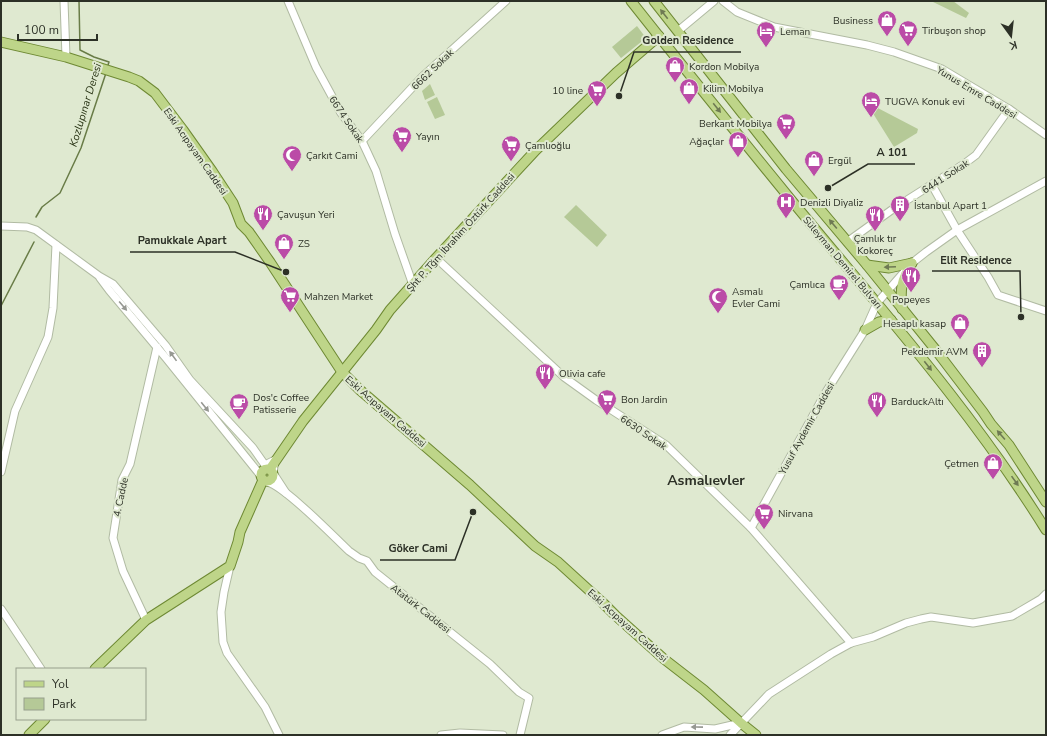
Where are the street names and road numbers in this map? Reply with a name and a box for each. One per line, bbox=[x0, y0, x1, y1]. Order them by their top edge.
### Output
street label: 6662 Sokak bbox=[409, 45, 458, 93]
street label: Yunus Emre Caddesi bbox=[933, 63, 1019, 122]
street label: 6674 Sokak bbox=[325, 93, 367, 146]
street label: Eski Acıpayam Caddesi bbox=[160, 105, 231, 198]
street label: 6441 Sokak bbox=[919, 156, 973, 197]
street label: Şht P. Tğm İbrahim Öztürk Caddesi bbox=[403, 170, 518, 295]
street label: Süleyman Demirel Bulvarı bbox=[799, 213, 885, 312]
street label: Eski Acıpayam Caddesi bbox=[342, 373, 429, 451]
street label: Yusuf Aydemir Caddesi bbox=[775, 380, 838, 478]
street label: 6630 Sokak bbox=[617, 412, 670, 454]
street label: 4. Cadde bbox=[110, 476, 132, 518]
street label: Atatürk Caddesi bbox=[388, 581, 453, 637]
street label: Eski Acıpayam Caddesi bbox=[584, 586, 670, 665]

